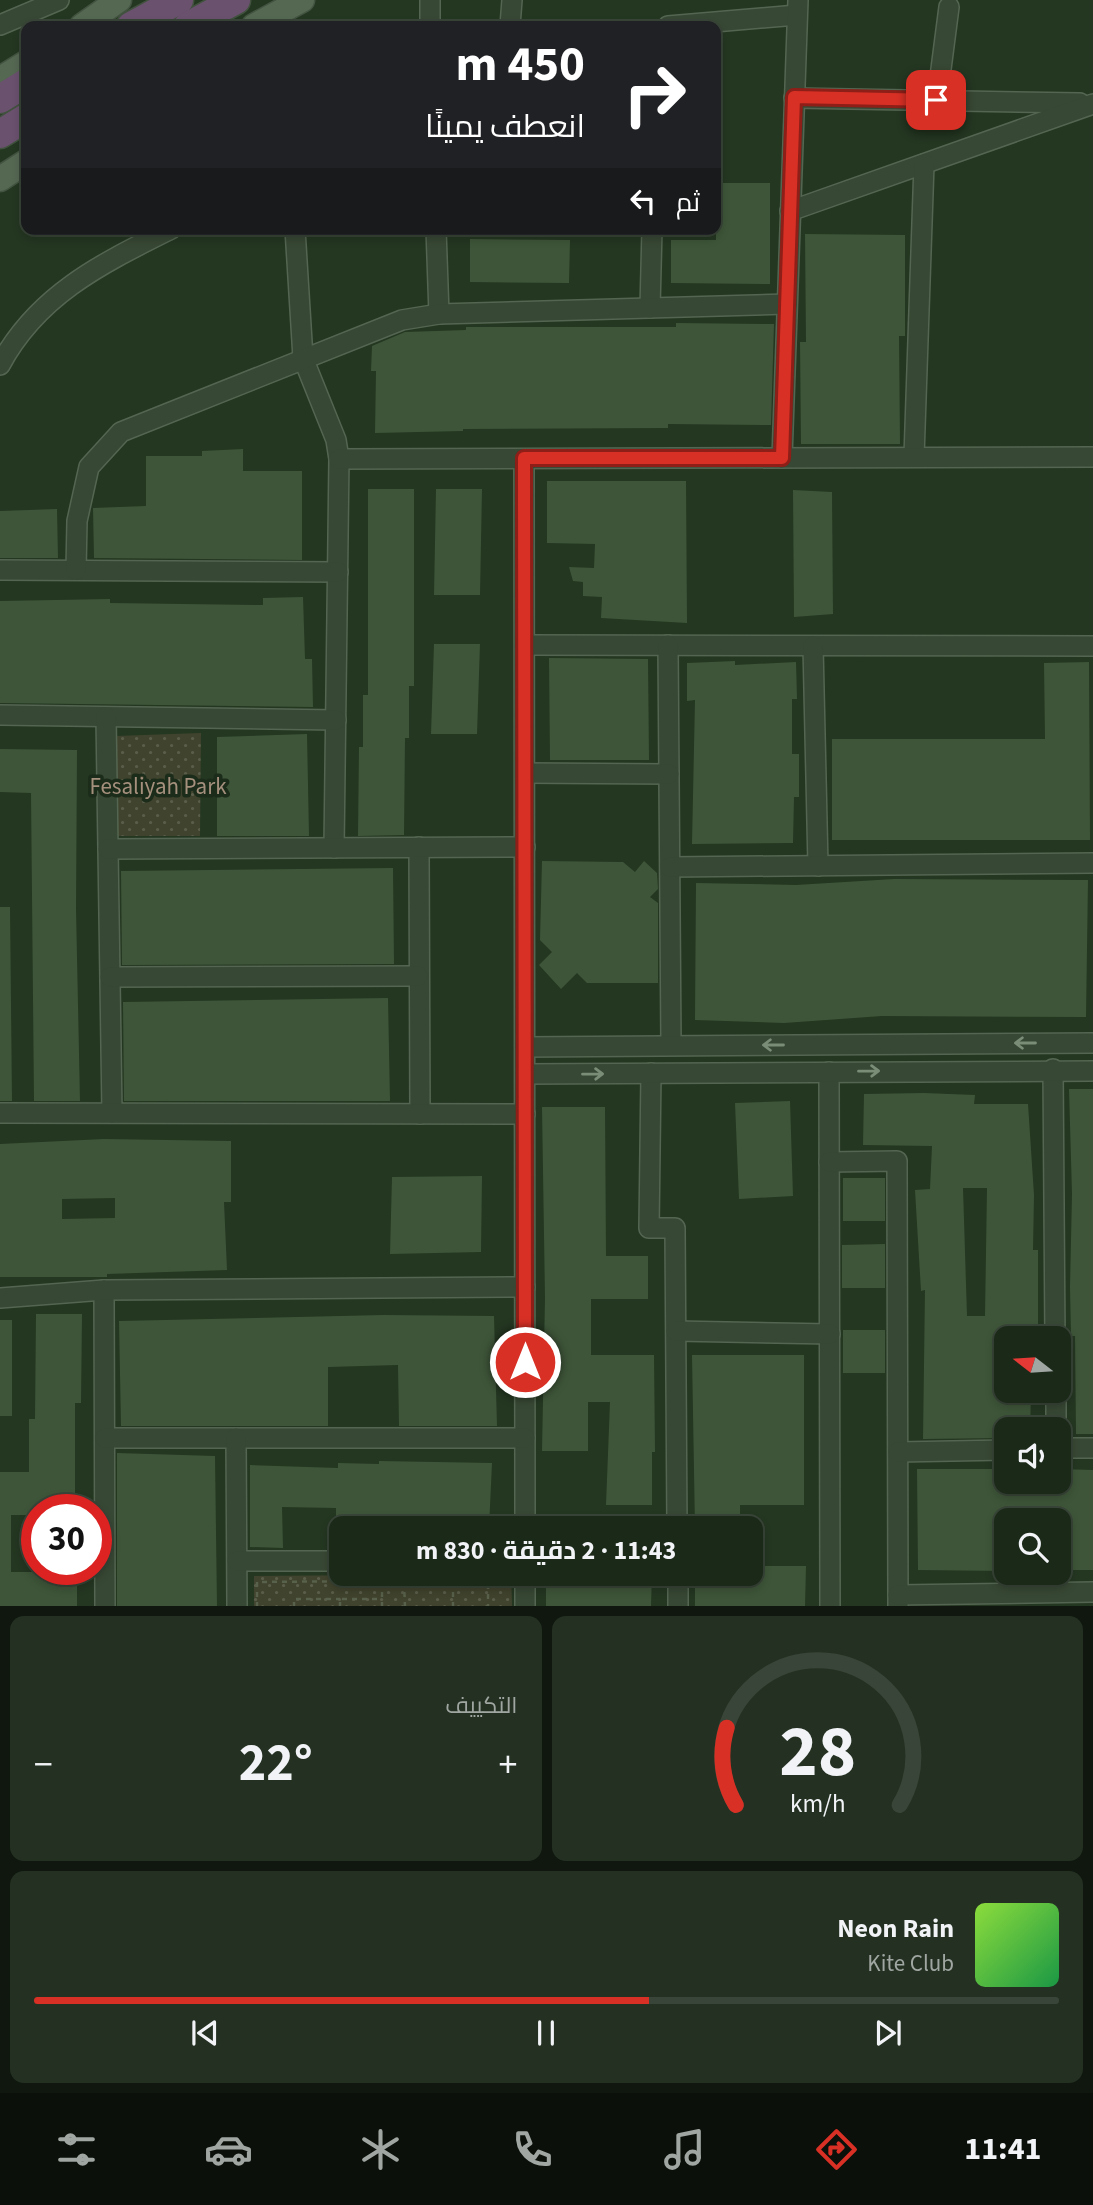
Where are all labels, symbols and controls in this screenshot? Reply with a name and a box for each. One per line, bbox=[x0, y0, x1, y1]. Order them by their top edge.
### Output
text: 450 m bbox=[456, 30, 585, 100]
icon: right bbox=[609, 49, 700, 140]
pin bbox=[906, 70, 966, 130]
icon: arrive bbox=[917, 81, 955, 119]
text: انعطف يمينًا bbox=[425, 104, 585, 150]
icon: left bbox=[624, 182, 662, 220]
text: ثم bbox=[676, 184, 700, 221]
park label: Fesaliyah Park bbox=[89, 770, 227, 803]
one-way arrow bbox=[1014, 1036, 1037, 1050]
one-way arrow bbox=[762, 1038, 785, 1052]
one-way arrow bbox=[858, 1064, 881, 1078]
one-way arrow bbox=[581, 1067, 604, 1081]
position arrow bbox=[488, 1325, 562, 1399]
north arrow bbox=[994, 1326, 1071, 1404]
map controls bbox=[994, 1326, 1071, 1585]
button: sound bbox=[994, 1417, 1071, 1494]
speed limit sign: 30 bbox=[21, 1494, 112, 1585]
button: search bbox=[994, 1508, 1071, 1585]
text: 11:43 · 2 دقيقة · 830 m bbox=[416, 1532, 676, 1569]
text: التكييف bbox=[445, 1689, 518, 1722]
text: 28 bbox=[779, 1700, 856, 1804]
text: 22° bbox=[239, 1727, 313, 1801]
text: − bbox=[34, 1738, 53, 1792]
text: + bbox=[499, 1738, 518, 1792]
text: km/h bbox=[790, 1785, 845, 1821]
text: Neon Rain bbox=[837, 1910, 954, 1947]
text: Kite Club bbox=[867, 1947, 954, 1980]
icon: previous bbox=[186, 2014, 224, 2052]
icon: pause bbox=[527, 2014, 565, 2052]
icon: next bbox=[869, 2014, 907, 2052]
icon: filters bbox=[52, 2125, 101, 2174]
icon: car bbox=[204, 2125, 253, 2174]
icon: climate bbox=[356, 2125, 405, 2174]
icon: phone bbox=[508, 2125, 557, 2174]
icon: music bbox=[660, 2125, 709, 2174]
icon: directions bbox=[812, 2125, 861, 2174]
text: 11:41 bbox=[964, 2126, 1041, 2172]

